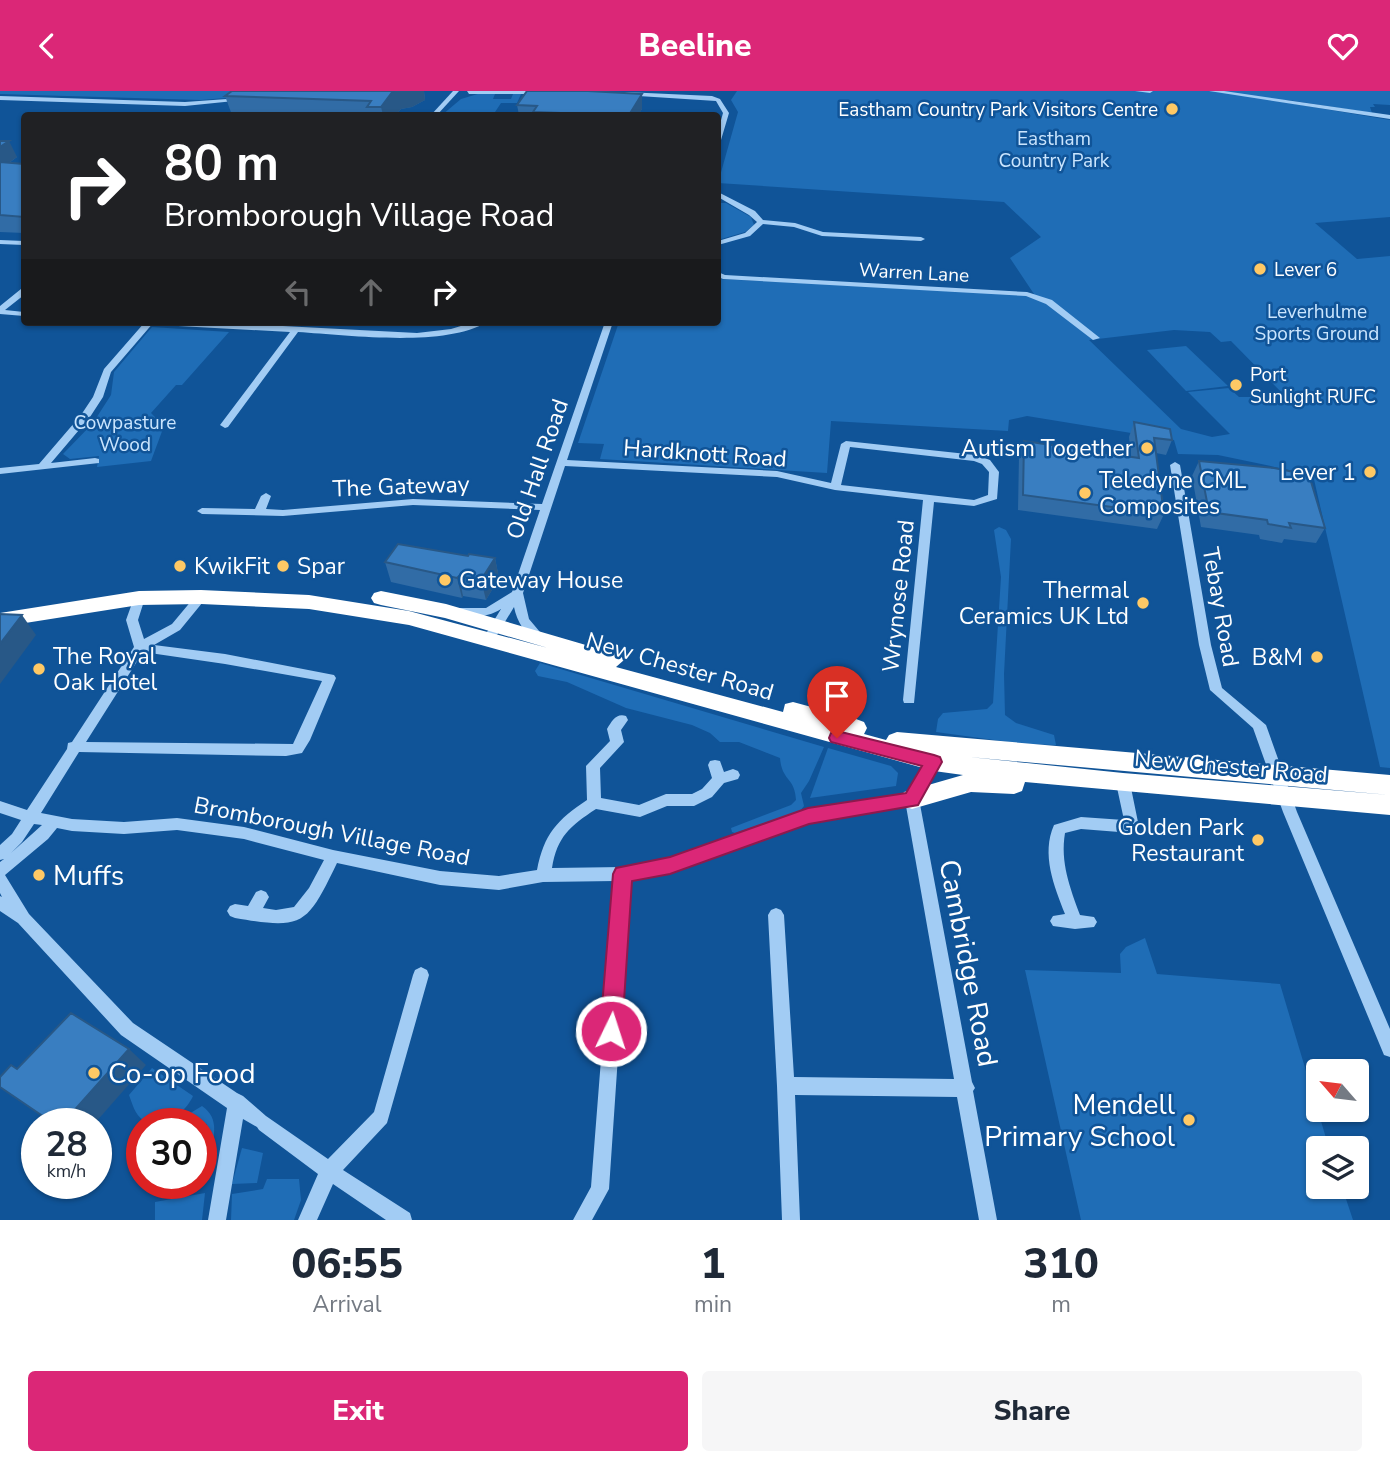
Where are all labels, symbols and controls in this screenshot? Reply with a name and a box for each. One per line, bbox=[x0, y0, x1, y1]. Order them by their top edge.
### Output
text: Beeline bbox=[638, 24, 752, 67]
icon: back bbox=[28, 27, 66, 65]
icon: heart bbox=[1324, 27, 1362, 65]
place label: Eastham Country Park Visitors Centre bbox=[838, 97, 1158, 123]
marker: Eastham Country Park Visitors Centre bbox=[1164, 101, 1180, 117]
park label: Eastham Country Park bbox=[999, 126, 1110, 174]
text: 80 m bbox=[164, 130, 279, 197]
icon: right bbox=[49, 140, 140, 231]
text: Bromborough Village Road bbox=[164, 194, 555, 237]
street label: Warren Lane bbox=[858, 257, 970, 289]
place label: Lever 6 bbox=[1274, 257, 1337, 283]
marker: Lever 6 bbox=[1252, 261, 1268, 277]
icon: left bbox=[279, 273, 317, 311]
icon: ahead bbox=[352, 273, 390, 311]
icon: right bbox=[425, 273, 463, 311]
park label: Leverhulme Sports Ground bbox=[1255, 299, 1379, 347]
place label: Port Sunlight RUFC bbox=[1250, 362, 1376, 410]
marker: Port Sunlight RUFC bbox=[1228, 377, 1244, 393]
street label: Old Hall Road bbox=[499, 395, 576, 543]
park label: Cowpasture Wood bbox=[74, 410, 176, 458]
street label: Hardknott Road bbox=[622, 432, 788, 475]
place label: Autism Together bbox=[961, 433, 1134, 464]
marker: Autism Together bbox=[1139, 440, 1155, 456]
place label: Lever 1 bbox=[1280, 457, 1356, 488]
marker: Lever 1 bbox=[1362, 464, 1378, 480]
place label: Teledyne CML Composites bbox=[1099, 465, 1247, 522]
street label: The Gateway bbox=[332, 469, 470, 504]
marker: Teledyne CML Composites bbox=[1077, 485, 1093, 501]
street label: Wrynose Road bbox=[875, 518, 922, 674]
street label: Tebay Road bbox=[1195, 545, 1246, 669]
place label: KwikFit bbox=[194, 551, 271, 582]
place label: Spar bbox=[297, 551, 346, 582]
marker: KwikFit bbox=[172, 558, 188, 574]
marker: Spar bbox=[275, 558, 291, 574]
place label: Gateway House bbox=[459, 565, 623, 596]
marker: Gateway House bbox=[437, 572, 453, 588]
place label: Thermal Ceramics UK Ltd bbox=[959, 575, 1129, 632]
marker: Thermal Ceramics UK Ltd bbox=[1135, 595, 1151, 611]
street label: New Chester Road bbox=[582, 625, 777, 708]
place label: The Royal Oak Hotel bbox=[53, 641, 158, 698]
place label: B&M bbox=[1252, 642, 1303, 673]
marker: B&M bbox=[1309, 649, 1325, 665]
marker: The Royal Oak Hotel bbox=[31, 661, 47, 677]
pin bbox=[807, 666, 867, 738]
icon: arrive bbox=[818, 677, 856, 715]
street label: New Chester Road bbox=[1133, 743, 1329, 790]
street label: Bromborough Village Road bbox=[191, 789, 473, 873]
place label: Golden Park Restaurant bbox=[1117, 812, 1245, 869]
marker: Golden Park Restaurant bbox=[1250, 832, 1266, 848]
street label: Cambridge Road bbox=[929, 856, 1007, 1070]
place label: Muffs bbox=[53, 857, 124, 895]
marker: Muffs bbox=[31, 867, 47, 883]
position arrow bbox=[574, 994, 648, 1068]
place label: Co-op Food bbox=[108, 1055, 256, 1093]
north arrow bbox=[1306, 1059, 1368, 1122]
map controls bbox=[1306, 1059, 1369, 1199]
marker: Co-op Food bbox=[86, 1065, 102, 1081]
place label: Mendell Primary School bbox=[984, 1086, 1176, 1156]
speed limit sign: 30 bbox=[126, 1108, 217, 1199]
marker: Mendell Primary School bbox=[1181, 1112, 1197, 1128]
text: 28 bbox=[45, 1121, 88, 1168]
button: layers bbox=[1306, 1136, 1369, 1199]
text: km/h bbox=[47, 1159, 86, 1183]
text: 06:55 bbox=[291, 1236, 403, 1293]
text: 1 bbox=[700, 1236, 726, 1293]
text: 310 bbox=[1023, 1236, 1099, 1293]
text: Arrival bbox=[312, 1289, 382, 1320]
text: min bbox=[694, 1289, 732, 1320]
text: m bbox=[1051, 1289, 1071, 1320]
button: Exit bbox=[28, 1371, 688, 1451]
button: Share bbox=[702, 1371, 1362, 1451]

